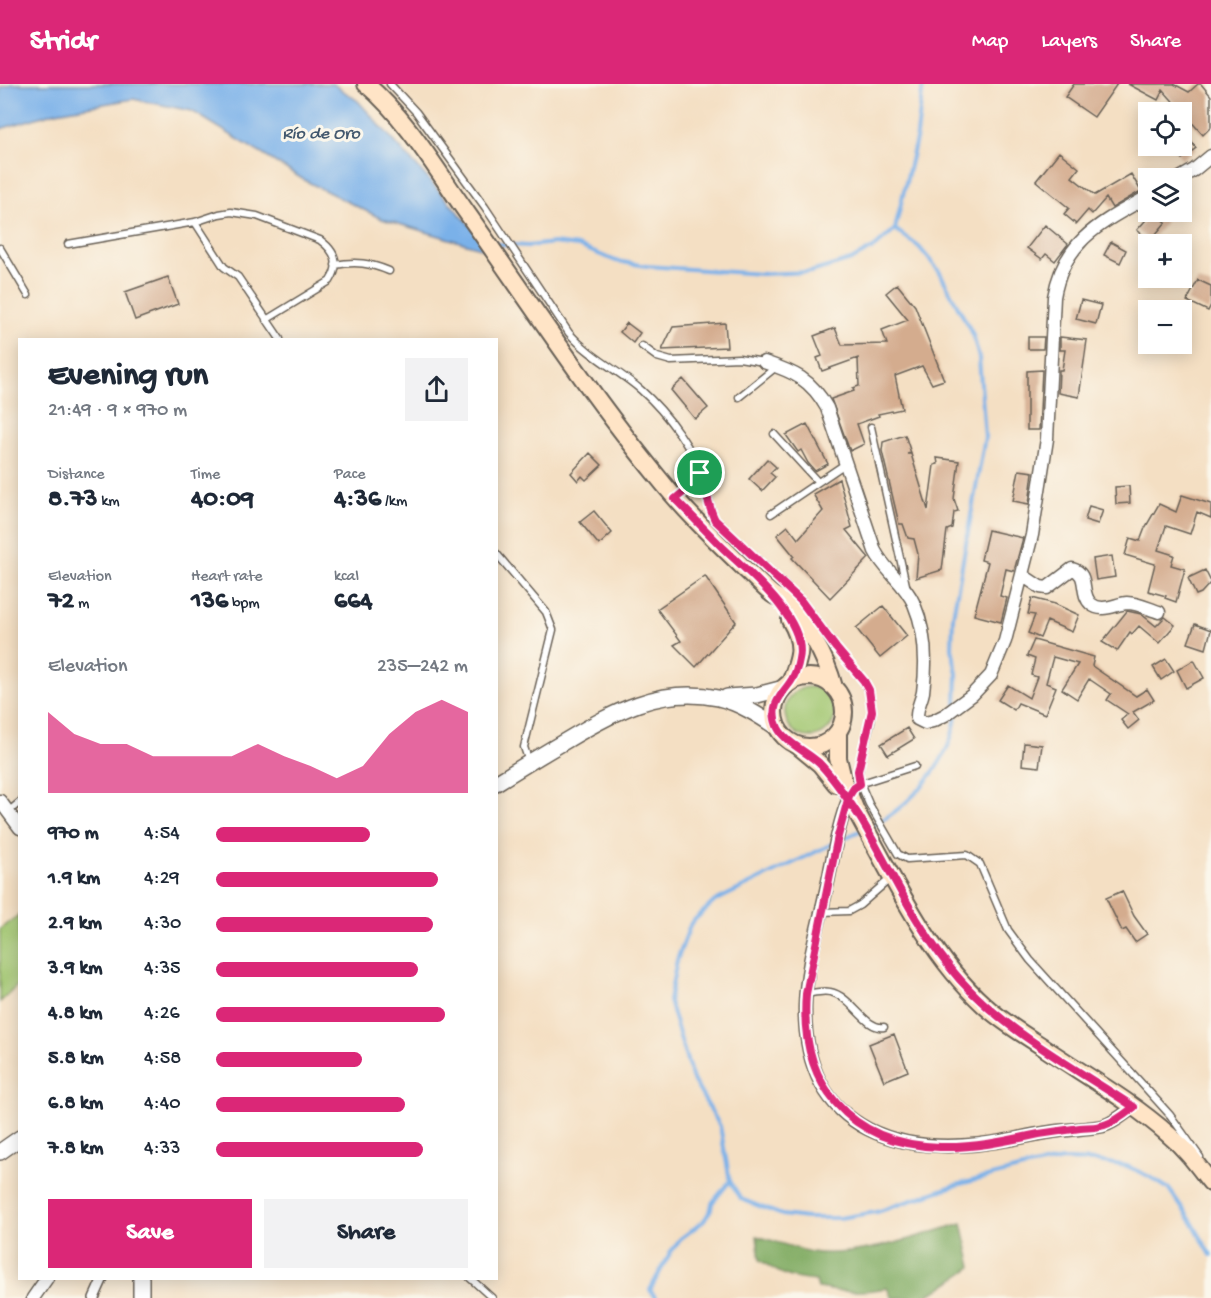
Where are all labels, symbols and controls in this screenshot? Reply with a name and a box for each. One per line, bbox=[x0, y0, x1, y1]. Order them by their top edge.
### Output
text: Stridr bbox=[30, 26, 97, 59]
text: Map bbox=[972, 30, 1008, 55]
text: Layers bbox=[1041, 30, 1097, 55]
text: Share bbox=[1130, 30, 1181, 55]
map controls bbox=[1138, 102, 1192, 354]
button: locate bbox=[1138, 102, 1192, 156]
water label: Río de Oro bbox=[282, 124, 360, 145]
button: layers bbox=[1138, 168, 1192, 222]
button: + bbox=[1138, 234, 1192, 288]
button: − bbox=[1138, 300, 1192, 354]
text: Evening run bbox=[48, 358, 208, 396]
button: share bbox=[405, 358, 468, 421]
text: 21:49 · 9 × 970 m bbox=[48, 400, 187, 423]
pin bbox=[674, 447, 725, 498]
icon: arrive bbox=[683, 456, 716, 489]
text: Distance bbox=[48, 466, 105, 485]
text: Time bbox=[191, 466, 220, 485]
text: Pace bbox=[334, 466, 365, 485]
text: 8.73 bbox=[48, 485, 97, 516]
text: 40:09 bbox=[191, 485, 254, 516]
text: 4:36 bbox=[334, 485, 381, 516]
text: km bbox=[97, 493, 120, 512]
text: /km bbox=[381, 493, 407, 512]
text: Elevation bbox=[48, 568, 112, 587]
text: Heart rate bbox=[191, 568, 263, 587]
text: kcal bbox=[334, 568, 359, 587]
text: 72 bbox=[48, 587, 74, 618]
text: 136 bbox=[191, 587, 228, 618]
text: 664 bbox=[334, 587, 373, 618]
text: m bbox=[74, 595, 89, 614]
text: bpm bbox=[228, 595, 260, 614]
text: Elevation bbox=[48, 656, 128, 679]
text: 235–242 m bbox=[377, 656, 468, 679]
text: 970 m bbox=[48, 823, 99, 846]
text: 4:54 bbox=[144, 823, 180, 846]
text: 1.9 km bbox=[48, 868, 100, 891]
text: 4:29 bbox=[144, 868, 180, 891]
text: 2.9 km bbox=[48, 913, 102, 936]
text: 4:30 bbox=[144, 913, 181, 936]
text: 3.9 km bbox=[48, 958, 103, 981]
text: 4:35 bbox=[144, 958, 181, 981]
text: 4.8 km bbox=[48, 1003, 103, 1026]
text: 4:26 bbox=[144, 1003, 180, 1026]
text: 5.8 km bbox=[48, 1048, 104, 1071]
text: 4:58 bbox=[144, 1048, 181, 1071]
text: 6.8 km bbox=[48, 1093, 103, 1116]
text: 4:40 bbox=[144, 1093, 181, 1116]
text: 7.8 km bbox=[48, 1138, 104, 1161]
text: 4:33 bbox=[144, 1138, 181, 1161]
button: Save bbox=[48, 1199, 252, 1268]
button: Share bbox=[264, 1199, 468, 1268]

